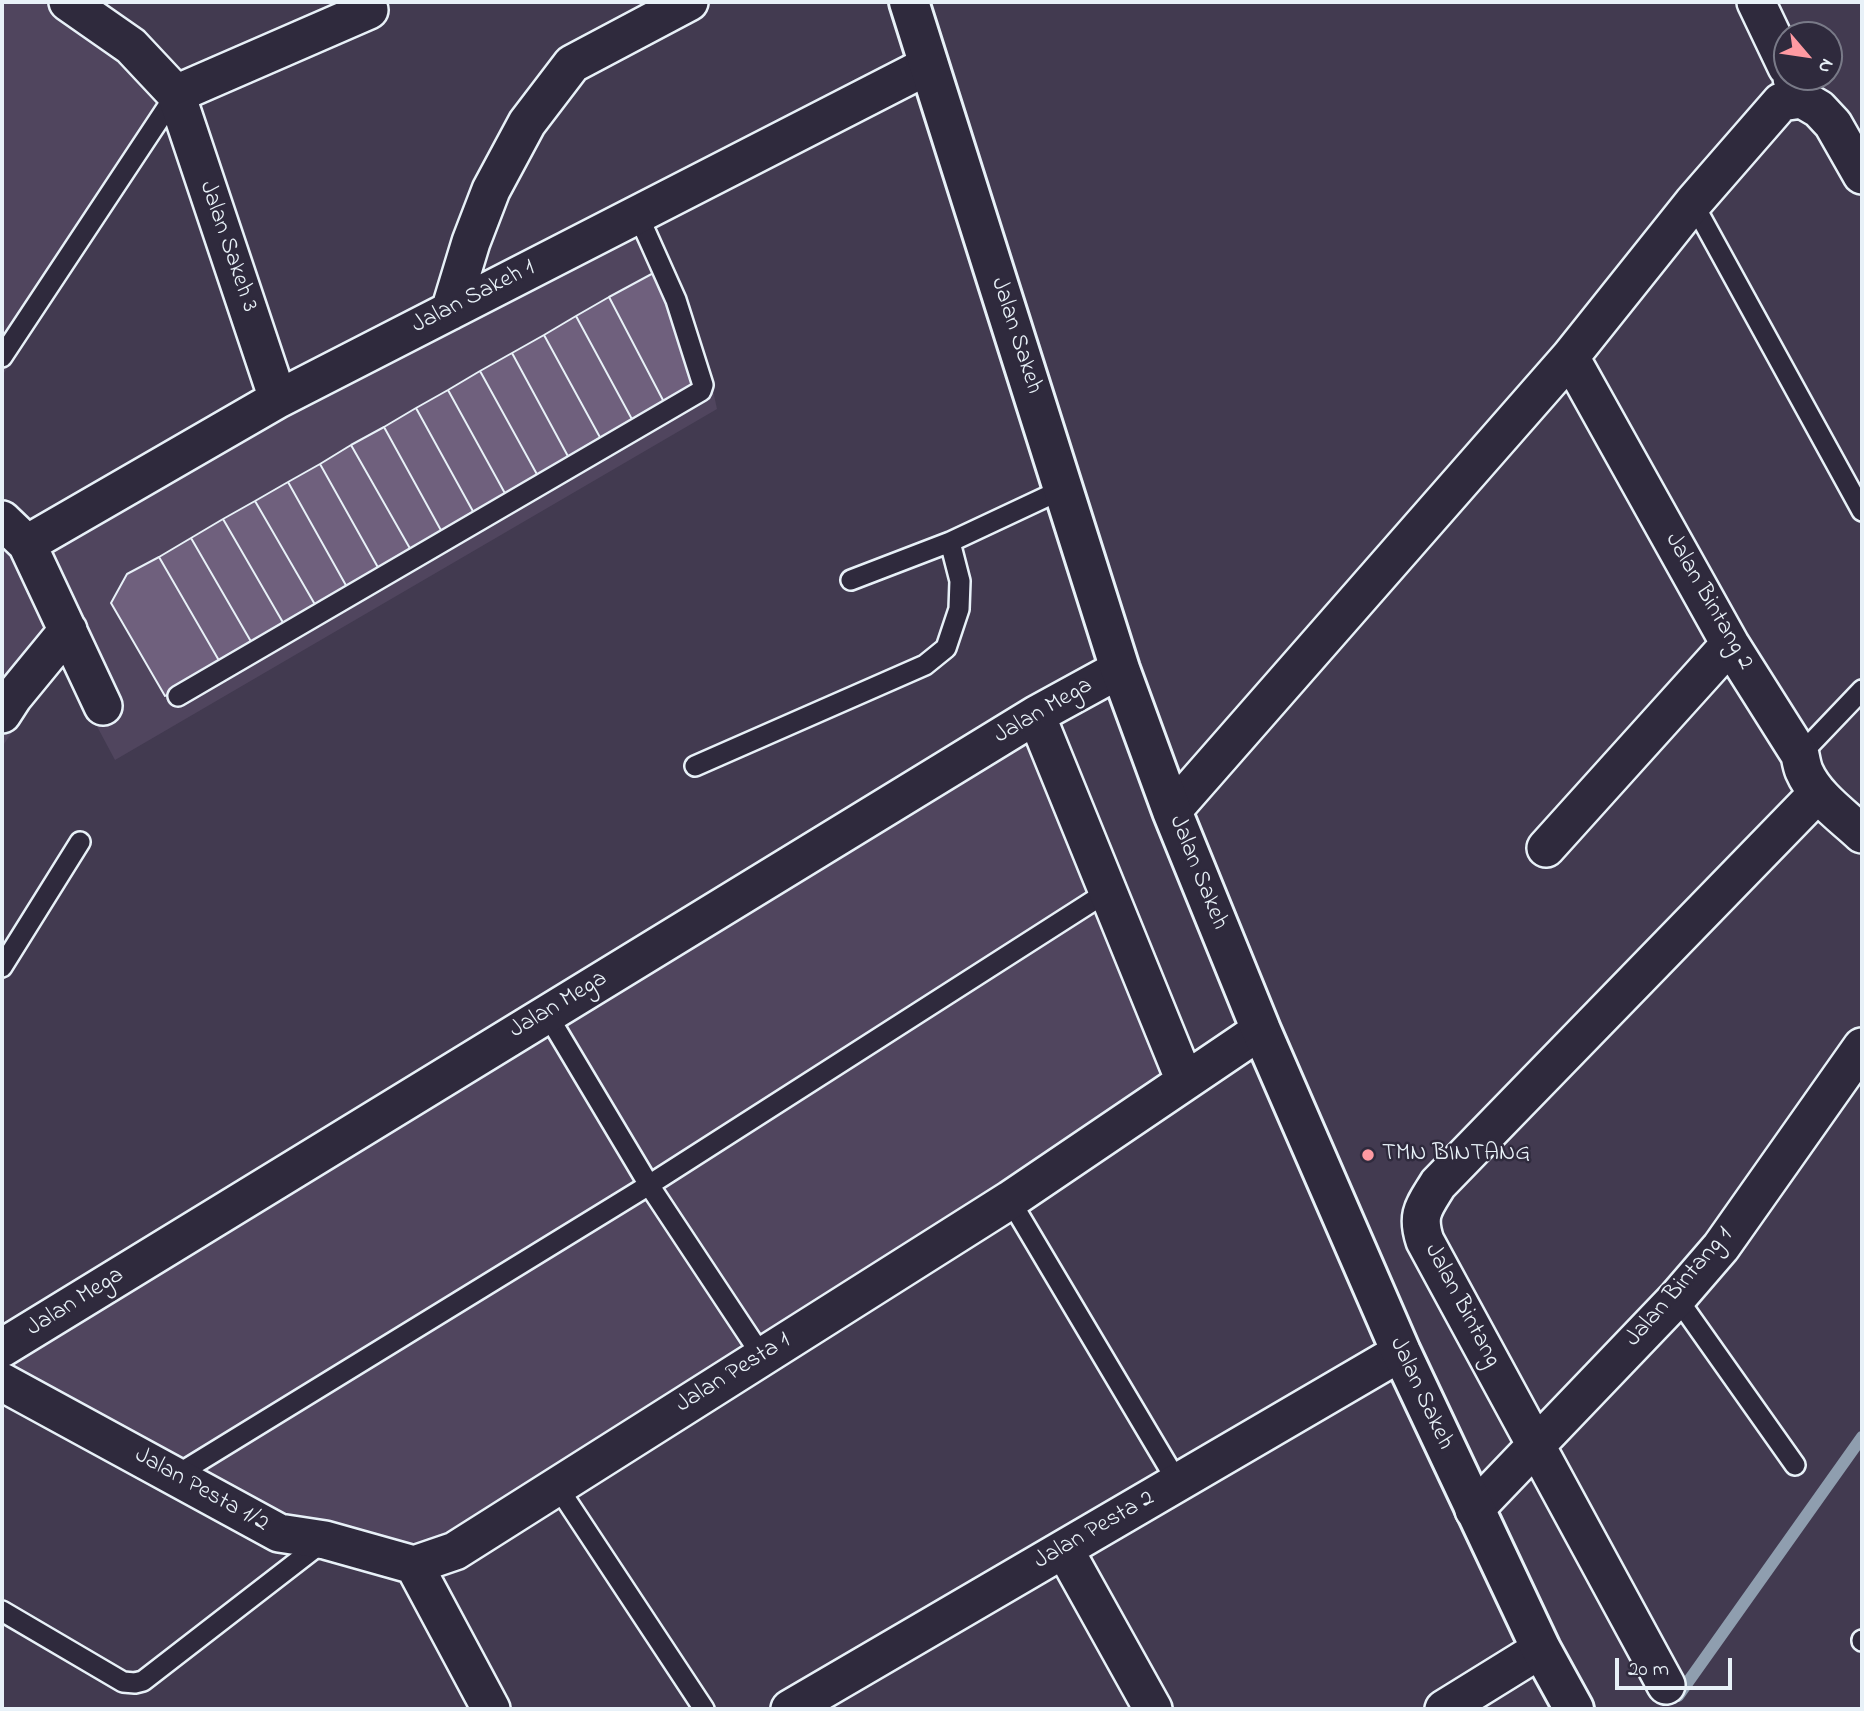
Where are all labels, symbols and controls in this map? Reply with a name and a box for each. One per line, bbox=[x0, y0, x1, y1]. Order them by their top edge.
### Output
north arrow bbox=[1773, 21, 1843, 91]
text: N bbox=[1810, 53, 1840, 78]
street label: Jalan Sakeh 3 bbox=[191, 178, 263, 316]
street label: Jalan Sakeh 1 bbox=[408, 255, 540, 341]
street label: Jalan Sakeh bbox=[983, 274, 1047, 398]
street label: Jalan Bintang 2 bbox=[1657, 528, 1759, 676]
street label: Jalan Mega bbox=[990, 672, 1098, 752]
street label: Jalan Sakeh bbox=[1161, 812, 1233, 934]
street label: Jalan Mega bbox=[505, 966, 613, 1046]
place label: TMN BINTANG bbox=[1382, 1141, 1530, 1169]
marker: TMN BINTANG bbox=[1360, 1147, 1376, 1163]
street label: Jalan Bintang 1 bbox=[1620, 1222, 1740, 1354]
street label: Jalan Bintang bbox=[1416, 1239, 1506, 1373]
street label: Jalan Mega bbox=[22, 1262, 130, 1344]
street label: Jalan Pesta 1 bbox=[671, 1327, 797, 1421]
street label: Jalan Sakeh bbox=[1381, 1333, 1459, 1455]
street label: Jalan Pesta 1/2 bbox=[129, 1442, 273, 1540]
street label: Jalan Pesta 2 bbox=[1030, 1485, 1160, 1577]
scale bar bbox=[1619, 1644, 1736, 1688]
text: 20 m bbox=[1628, 1655, 1669, 1685]

